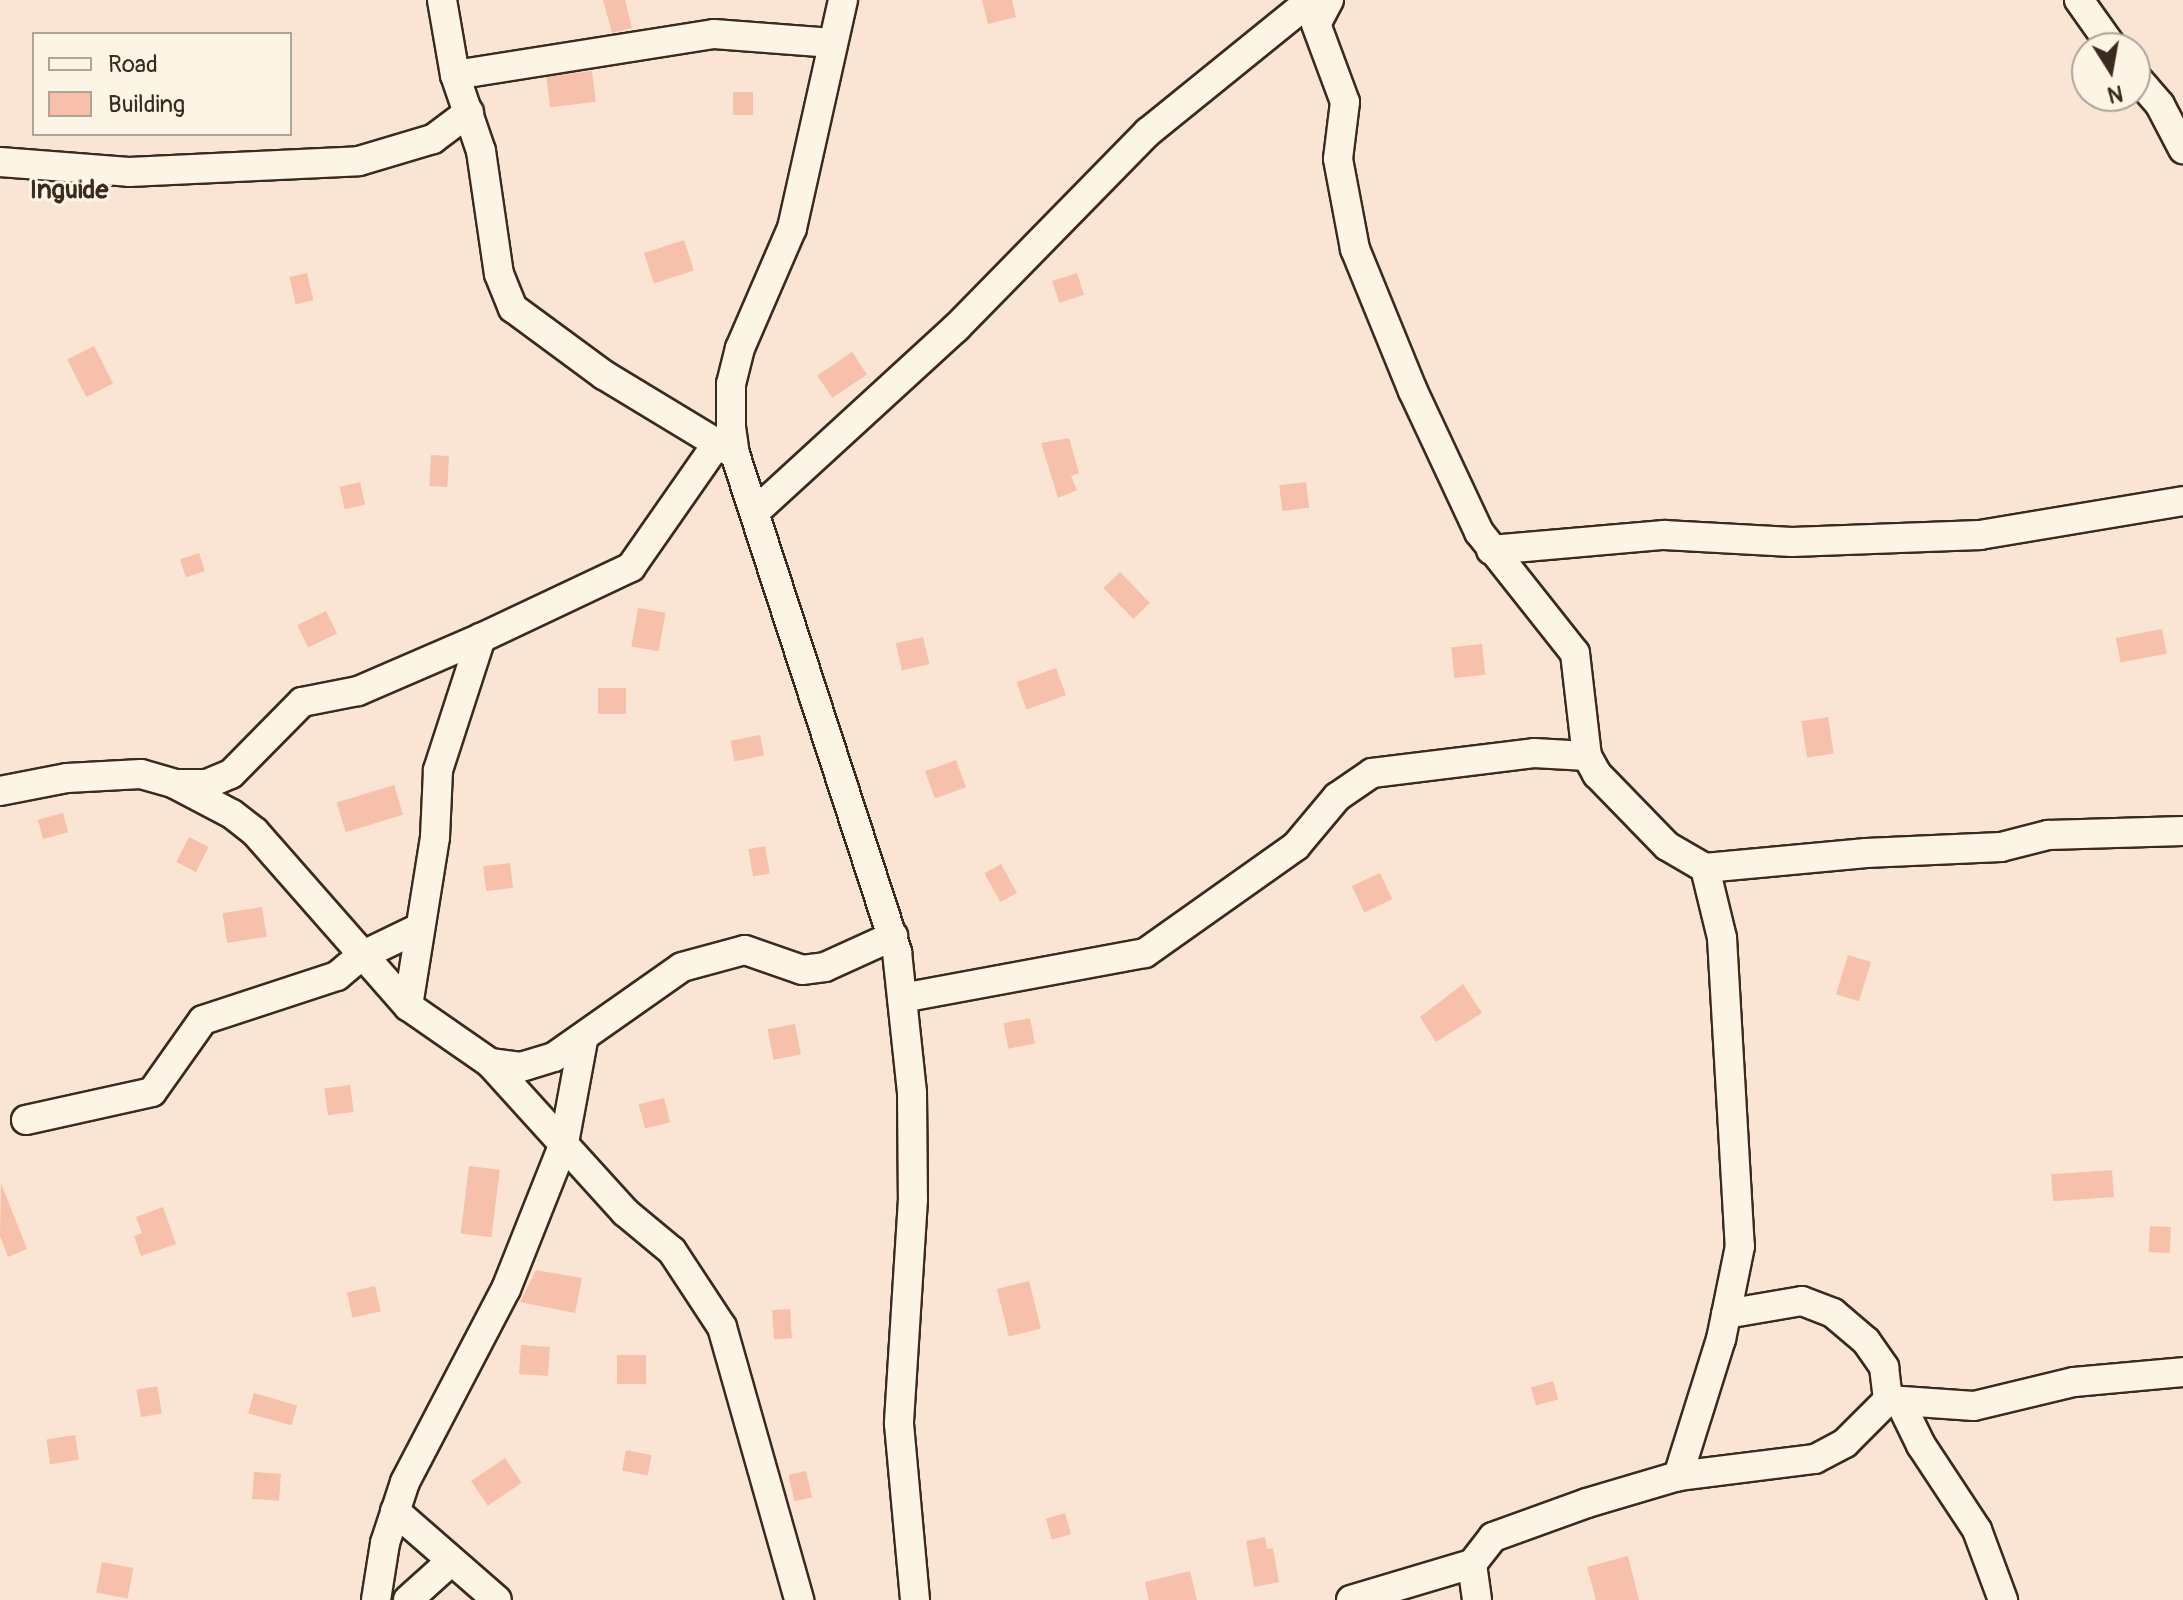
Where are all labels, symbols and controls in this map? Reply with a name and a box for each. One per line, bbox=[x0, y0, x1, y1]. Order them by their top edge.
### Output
legend bbox=[32, 32, 292, 136]
north arrow bbox=[2071, 32, 2151, 112]
text: Road bbox=[108, 50, 158, 79]
text: N bbox=[2105, 78, 2125, 109]
text: Building bbox=[108, 90, 185, 119]
district label: Inguide bbox=[30, 175, 108, 207]

